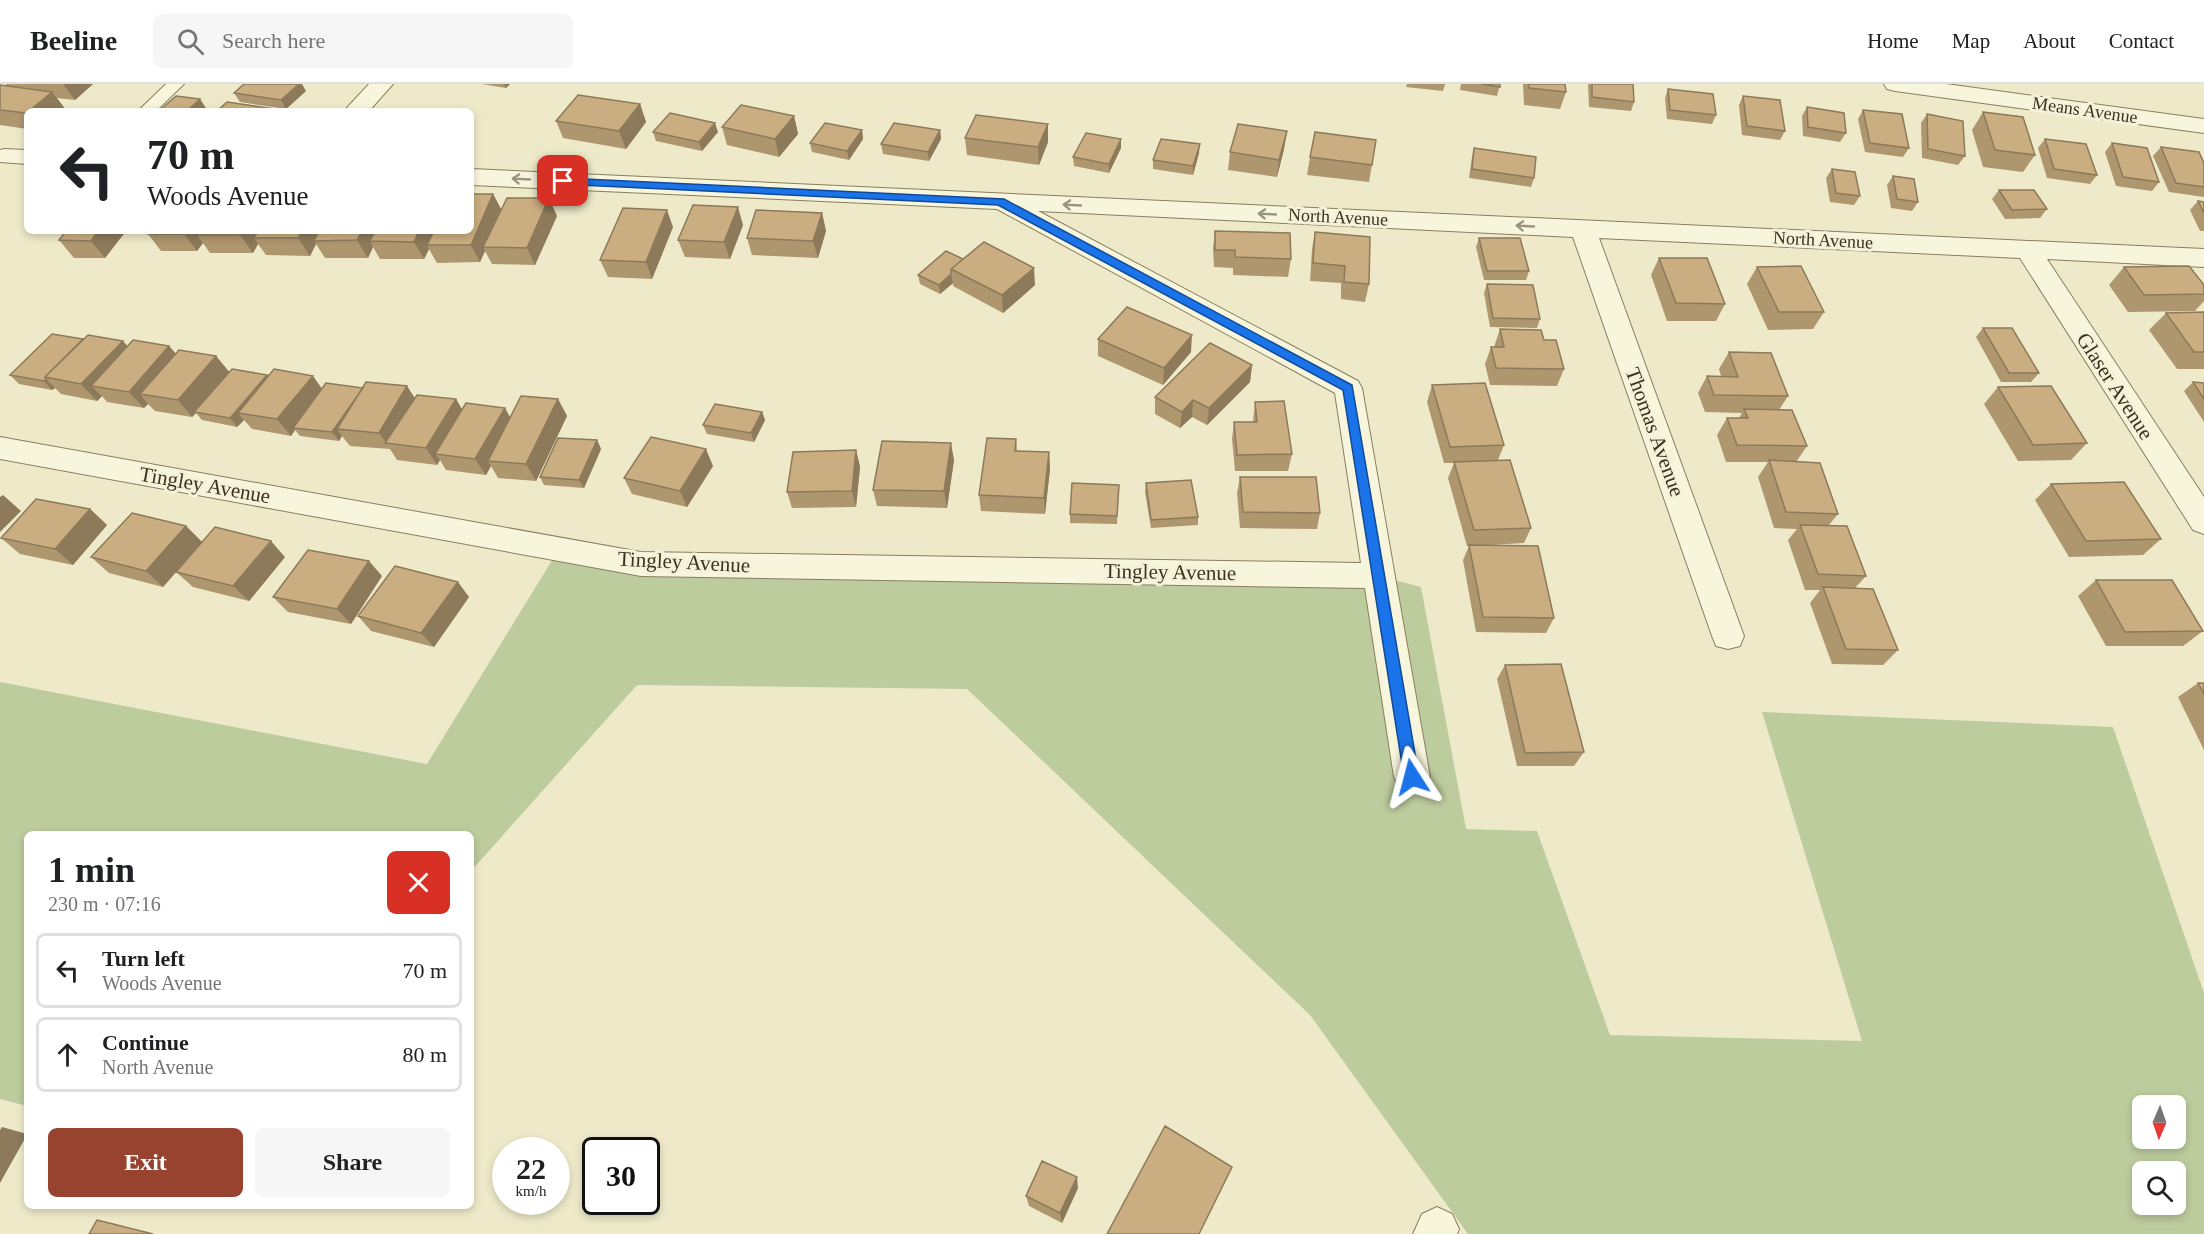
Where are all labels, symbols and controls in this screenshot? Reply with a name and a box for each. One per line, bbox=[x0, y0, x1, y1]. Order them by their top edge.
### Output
search box bbox=[153, 14, 573, 68]
text: Beeline bbox=[30, 25, 117, 56]
icon: search bbox=[174, 25, 207, 58]
text: Search here bbox=[222, 28, 325, 53]
text: Home bbox=[1867, 29, 1919, 53]
text: Map bbox=[1952, 29, 1990, 53]
text: About bbox=[2023, 29, 2076, 53]
text: Contact bbox=[2109, 29, 2174, 53]
street label: Means Avenue bbox=[2031, 93, 2139, 127]
icon: left bbox=[48, 132, 126, 210]
text: 70 m bbox=[147, 132, 235, 178]
pin bbox=[537, 155, 588, 206]
icon: arrive bbox=[546, 164, 579, 197]
one-way arrow bbox=[511, 174, 531, 185]
text: Woods Avenue bbox=[147, 181, 309, 211]
one-way arrow bbox=[1063, 200, 1083, 211]
street label: North Avenue bbox=[1287, 204, 1389, 230]
one-way arrow bbox=[1257, 209, 1277, 220]
one-way arrow bbox=[1515, 220, 1535, 232]
street label: North Avenue bbox=[1772, 227, 1874, 253]
street label: Glaser Avenue bbox=[2072, 328, 2158, 444]
street label: Thomas Avenue bbox=[1621, 364, 1689, 500]
street label: Tingley Avenue bbox=[138, 462, 272, 508]
street label: Tingley Avenue bbox=[617, 547, 751, 577]
street label: Tingley Avenue bbox=[1104, 559, 1236, 585]
position arrow bbox=[1380, 745, 1444, 809]
text: 1 min bbox=[48, 850, 135, 890]
button: close bbox=[387, 851, 450, 914]
text: 230 m · 07:16 bbox=[48, 893, 161, 915]
text: Turn left bbox=[102, 946, 185, 971]
icon: left bbox=[51, 954, 84, 987]
text: 70 m bbox=[402, 958, 447, 983]
text: Woods Avenue bbox=[102, 972, 222, 994]
text: Continue bbox=[102, 1030, 189, 1055]
icon: ahead bbox=[51, 1038, 84, 1071]
text: 80 m bbox=[402, 1042, 447, 1067]
text: North Avenue bbox=[102, 1056, 213, 1078]
north arrow bbox=[2132, 1095, 2186, 1149]
map controls bbox=[2132, 1095, 2186, 1215]
button: Exit bbox=[48, 1128, 243, 1197]
button: Share bbox=[255, 1128, 450, 1197]
speed limit sign: 30 bbox=[582, 1137, 660, 1215]
text: 22 bbox=[516, 1152, 546, 1185]
button: search bbox=[2132, 1161, 2186, 1215]
text: km/h bbox=[516, 1183, 546, 1199]

